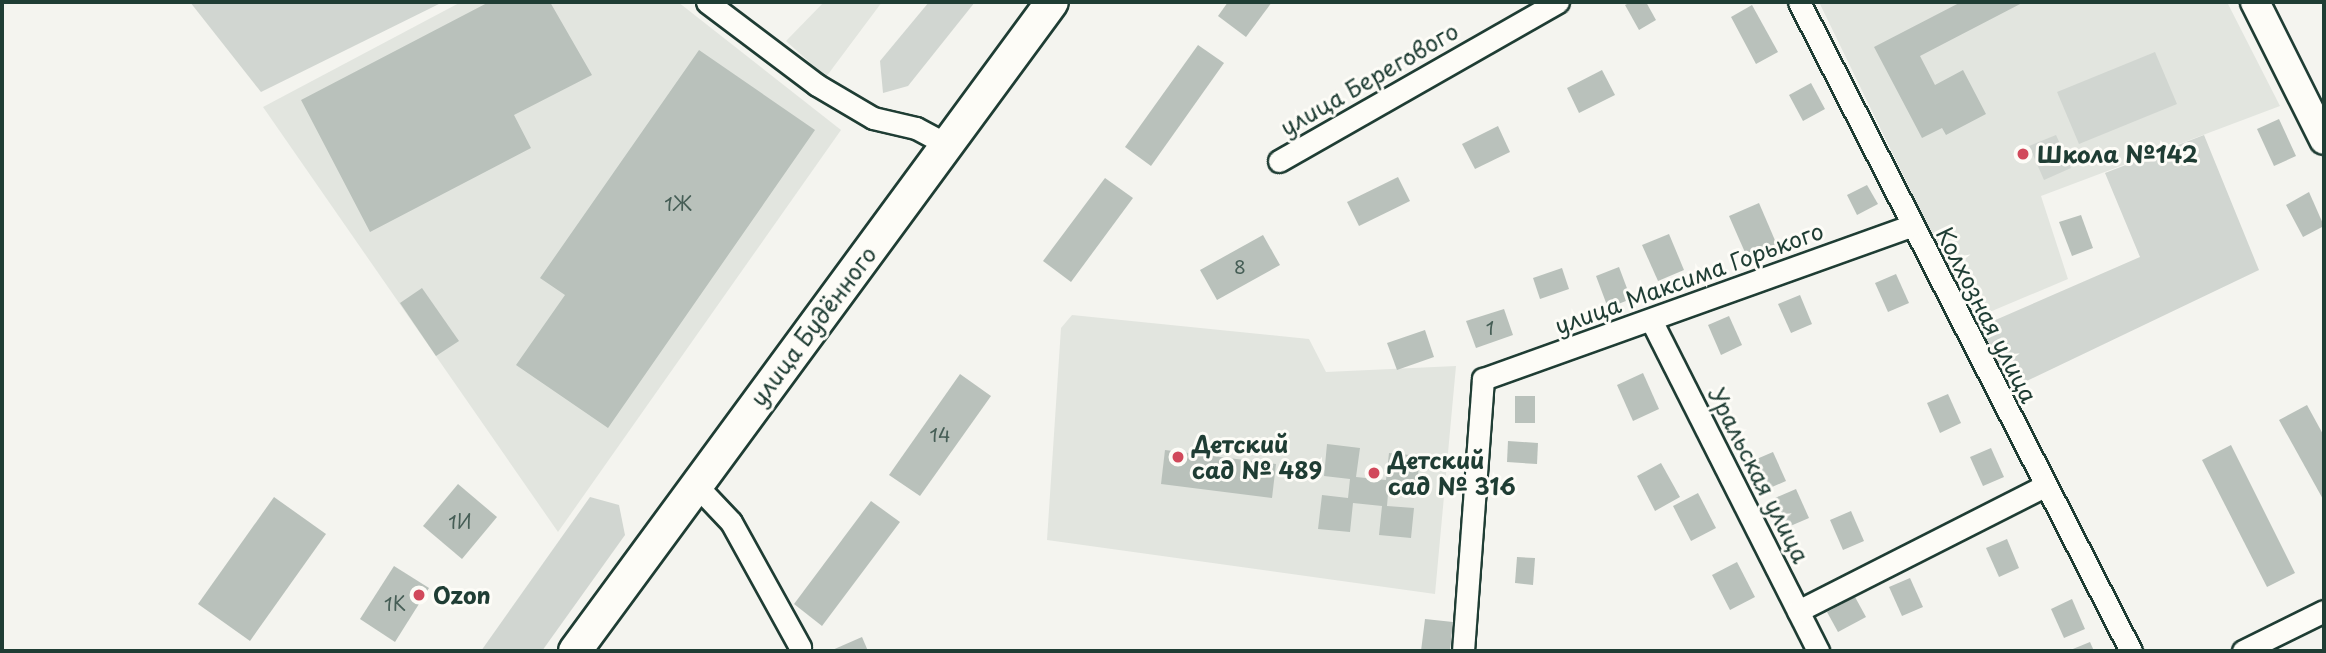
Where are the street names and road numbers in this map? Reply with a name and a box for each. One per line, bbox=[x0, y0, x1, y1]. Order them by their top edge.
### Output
street label: улица Берегового bbox=[1274, 16, 1464, 142]
street label: улица Максима Горького bbox=[1549, 216, 1829, 340]
street label: Колхозная улица bbox=[1931, 222, 2043, 408]
street label: улица Будённого bbox=[744, 240, 882, 412]
street label: Уральская улица bbox=[1702, 382, 1816, 568]

